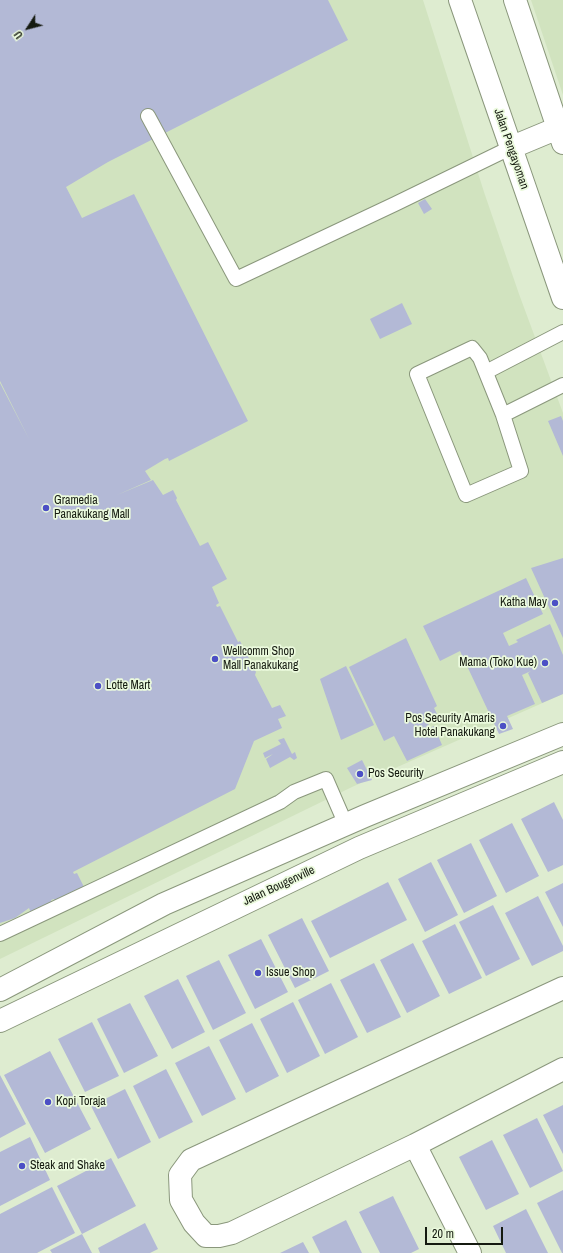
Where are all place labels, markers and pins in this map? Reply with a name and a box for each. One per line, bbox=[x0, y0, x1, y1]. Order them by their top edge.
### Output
place label: Gramedia Panakukang Mall bbox=[54, 494, 129, 522]
marker: Gramedia Panakukang Mall bbox=[41, 503, 51, 513]
place label: Katha May bbox=[500, 596, 547, 610]
marker: Katha May bbox=[550, 598, 560, 608]
place label: Wellcomm Shop Mall Panakukang bbox=[223, 645, 298, 673]
marker: Wellcomm Shop Mall Panakukang bbox=[210, 654, 220, 664]
place label: Mama (Toko Kue) bbox=[459, 656, 537, 670]
marker: Mama (Toko Kue) bbox=[540, 658, 550, 668]
place label: Lotte Mart bbox=[106, 679, 150, 693]
marker: Lotte Mart bbox=[93, 681, 103, 691]
place label: Pos Security Amaris Hotel Panakukang bbox=[405, 712, 495, 740]
marker: Pos Security Amaris Hotel Panakukang bbox=[498, 721, 508, 731]
place label: Pos Security bbox=[368, 767, 424, 781]
marker: Pos Security bbox=[355, 769, 365, 779]
place label: Issue Shop bbox=[266, 966, 315, 980]
marker: Issue Shop bbox=[253, 968, 263, 978]
place label: Kopi Toraja bbox=[56, 1095, 106, 1109]
marker: Kopi Toraja bbox=[43, 1097, 53, 1107]
place label: Steak and Shake bbox=[30, 1159, 105, 1173]
marker: Steak and Shake bbox=[17, 1161, 27, 1171]

